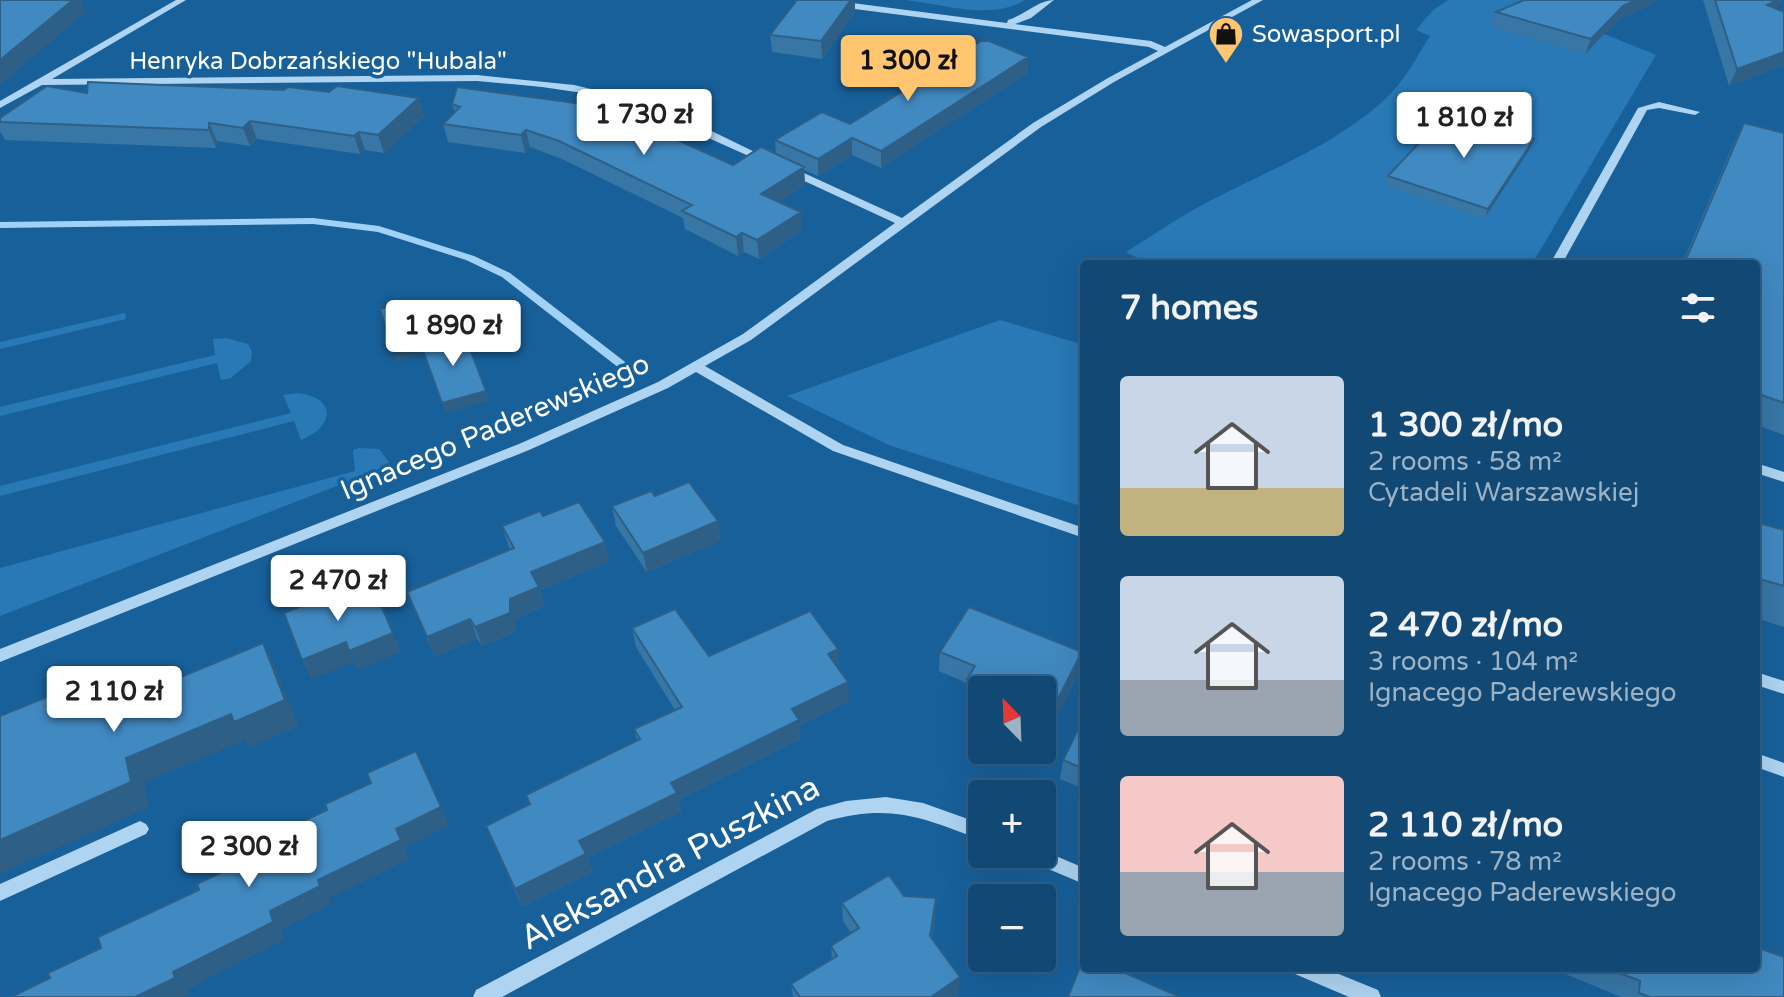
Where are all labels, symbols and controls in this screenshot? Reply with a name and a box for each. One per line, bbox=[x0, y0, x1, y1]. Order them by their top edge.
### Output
shop icon: Sowasport.pl bbox=[1207, 15, 1245, 65]
place label: Sowasport.pl bbox=[1252, 20, 1401, 49]
pin: 1 300 zł bbox=[825, 35, 991, 103]
text: 1 300 zł bbox=[859, 45, 957, 76]
street label: Henryka Dobrzańskiego "Hubala" bbox=[129, 47, 507, 76]
pin: 1 730 zł bbox=[561, 89, 727, 157]
pin: 1 810 zł bbox=[1381, 92, 1547, 160]
text: 1 730 zł bbox=[595, 99, 693, 130]
text: 1 810 zł bbox=[1415, 102, 1513, 133]
icon: filters bbox=[1676, 286, 1720, 330]
text: 7 homes bbox=[1120, 288, 1258, 329]
pin: 1 890 zł bbox=[370, 300, 536, 368]
text: 1 890 zł bbox=[404, 310, 502, 341]
street label: Ignacego Paderewskiego bbox=[335, 346, 655, 508]
text: 1 300 zł/mo bbox=[1368, 405, 1563, 446]
icon: home bbox=[1184, 408, 1280, 504]
text: 2 rooms · 58 m² bbox=[1368, 446, 1562, 477]
text: Cytadeli Warszawskiej bbox=[1368, 477, 1639, 508]
pin: 2 470 zł bbox=[255, 555, 421, 623]
text: 2 470 zł bbox=[289, 565, 387, 596]
text: 2 470 zł/mo bbox=[1368, 605, 1563, 646]
icon: home bbox=[1184, 608, 1280, 704]
text: 3 rooms · 104 m² bbox=[1368, 646, 1578, 677]
pin: 2 110 zł bbox=[31, 666, 197, 734]
text: 2 110 zł bbox=[65, 676, 163, 707]
north arrow bbox=[968, 676, 1056, 764]
map controls bbox=[968, 676, 1056, 972]
text: Ignacego Paderewskiego bbox=[1368, 677, 1677, 708]
street label: Aleksandra Puszkina bbox=[513, 767, 827, 959]
button: + bbox=[968, 780, 1056, 868]
text: 2 110 zł/mo bbox=[1368, 805, 1563, 846]
icon: home bbox=[1184, 808, 1280, 904]
pin: 2 300 zł bbox=[166, 821, 332, 889]
text: 2 300 zł bbox=[200, 831, 298, 862]
text: 2 rooms · 78 m² bbox=[1368, 846, 1562, 877]
text: Ignacego Paderewskiego bbox=[1368, 877, 1677, 908]
button: − bbox=[968, 884, 1056, 972]

